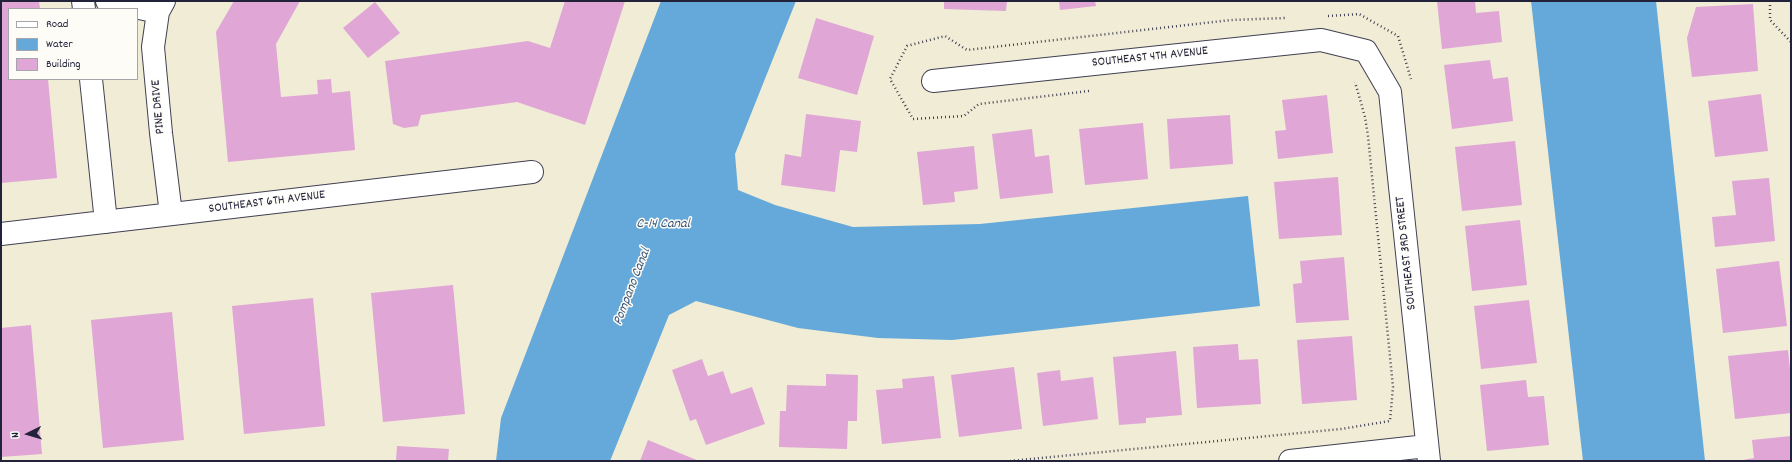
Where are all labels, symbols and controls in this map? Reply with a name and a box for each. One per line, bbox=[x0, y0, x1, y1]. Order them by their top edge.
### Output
legend bbox=[8, 8, 138, 80]
text: Road bbox=[46, 16, 68, 33]
text: Water bbox=[46, 36, 73, 53]
street label: SOUTHEAST 4TH AVENUE bbox=[1091, 44, 1209, 72]
text: Building bbox=[46, 56, 81, 73]
street label: PINE DRIVE bbox=[149, 79, 169, 135]
street label: SOUTHEAST 6TH AVENUE bbox=[208, 188, 326, 218]
street label: SOUTHEAST 3RD STREET bbox=[1393, 195, 1421, 311]
water label: C-14 Canal bbox=[636, 217, 690, 233]
water label: Pompano Canal bbox=[611, 246, 655, 328]
north arrow bbox=[8, 414, 48, 454]
text: N bbox=[8, 432, 24, 438]

